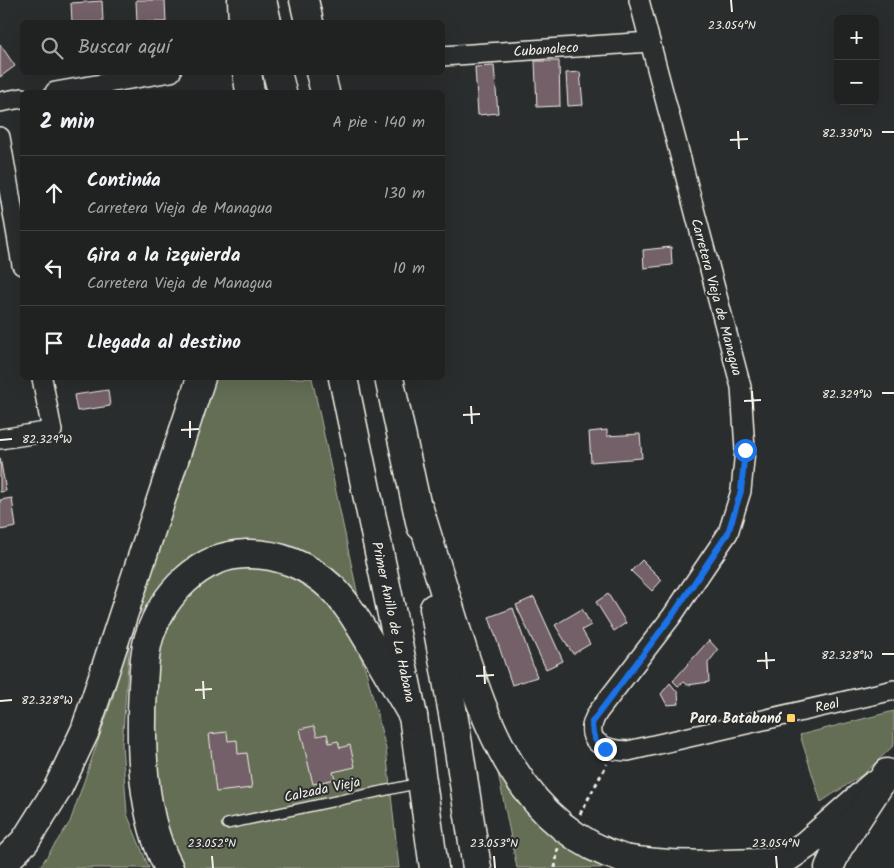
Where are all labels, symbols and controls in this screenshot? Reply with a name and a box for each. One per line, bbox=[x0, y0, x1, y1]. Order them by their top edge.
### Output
map controls bbox=[834, 15, 879, 105]
button: + bbox=[834, 15, 879, 60]
text: 23.054°N bbox=[708, 16, 756, 35]
search box bbox=[20, 20, 445, 75]
text: Buscar aquí bbox=[78, 33, 170, 63]
icon: search bbox=[38, 34, 66, 62]
street label: Cubanaleco bbox=[513, 37, 579, 63]
button: − bbox=[834, 60, 879, 105]
text: 2 min bbox=[40, 106, 95, 139]
text: A pie · 140 m bbox=[333, 110, 425, 135]
text: 82.330°W bbox=[822, 124, 872, 143]
text: Continúa bbox=[87, 166, 161, 196]
icon: ahead bbox=[40, 179, 68, 207]
text: 130 m bbox=[384, 181, 425, 206]
text: Carretera Vieja de Managua bbox=[87, 196, 273, 221]
street label: Carretera Vieja de Managua bbox=[684, 216, 748, 379]
text: Gira a la izquierda bbox=[87, 241, 240, 271]
icon: left bbox=[40, 254, 68, 282]
text: 10 m bbox=[393, 256, 425, 281]
text: Carretera Vieja de Managua bbox=[87, 271, 273, 296]
text: Llegada al destino bbox=[87, 328, 241, 358]
icon: arrive bbox=[40, 329, 68, 357]
text: 82.329°W bbox=[822, 385, 872, 404]
text: 82.329°W bbox=[22, 430, 72, 449]
route start bbox=[734, 439, 757, 462]
street label: Primer Anillo de La Habana bbox=[365, 540, 421, 705]
text: 82.328°W bbox=[821, 646, 873, 665]
text: 82.328°W bbox=[21, 691, 73, 710]
street label: Real bbox=[813, 692, 842, 719]
place label: Para Batabanó bbox=[690, 708, 783, 730]
marker: Para Batabanó bbox=[785, 712, 797, 724]
route end bbox=[594, 738, 617, 761]
street label: Calzada Vieja bbox=[282, 771, 362, 809]
text: 23.052°N bbox=[188, 834, 236, 853]
text: 23.053°N bbox=[470, 834, 518, 853]
text: 23.054°N bbox=[752, 834, 800, 853]

